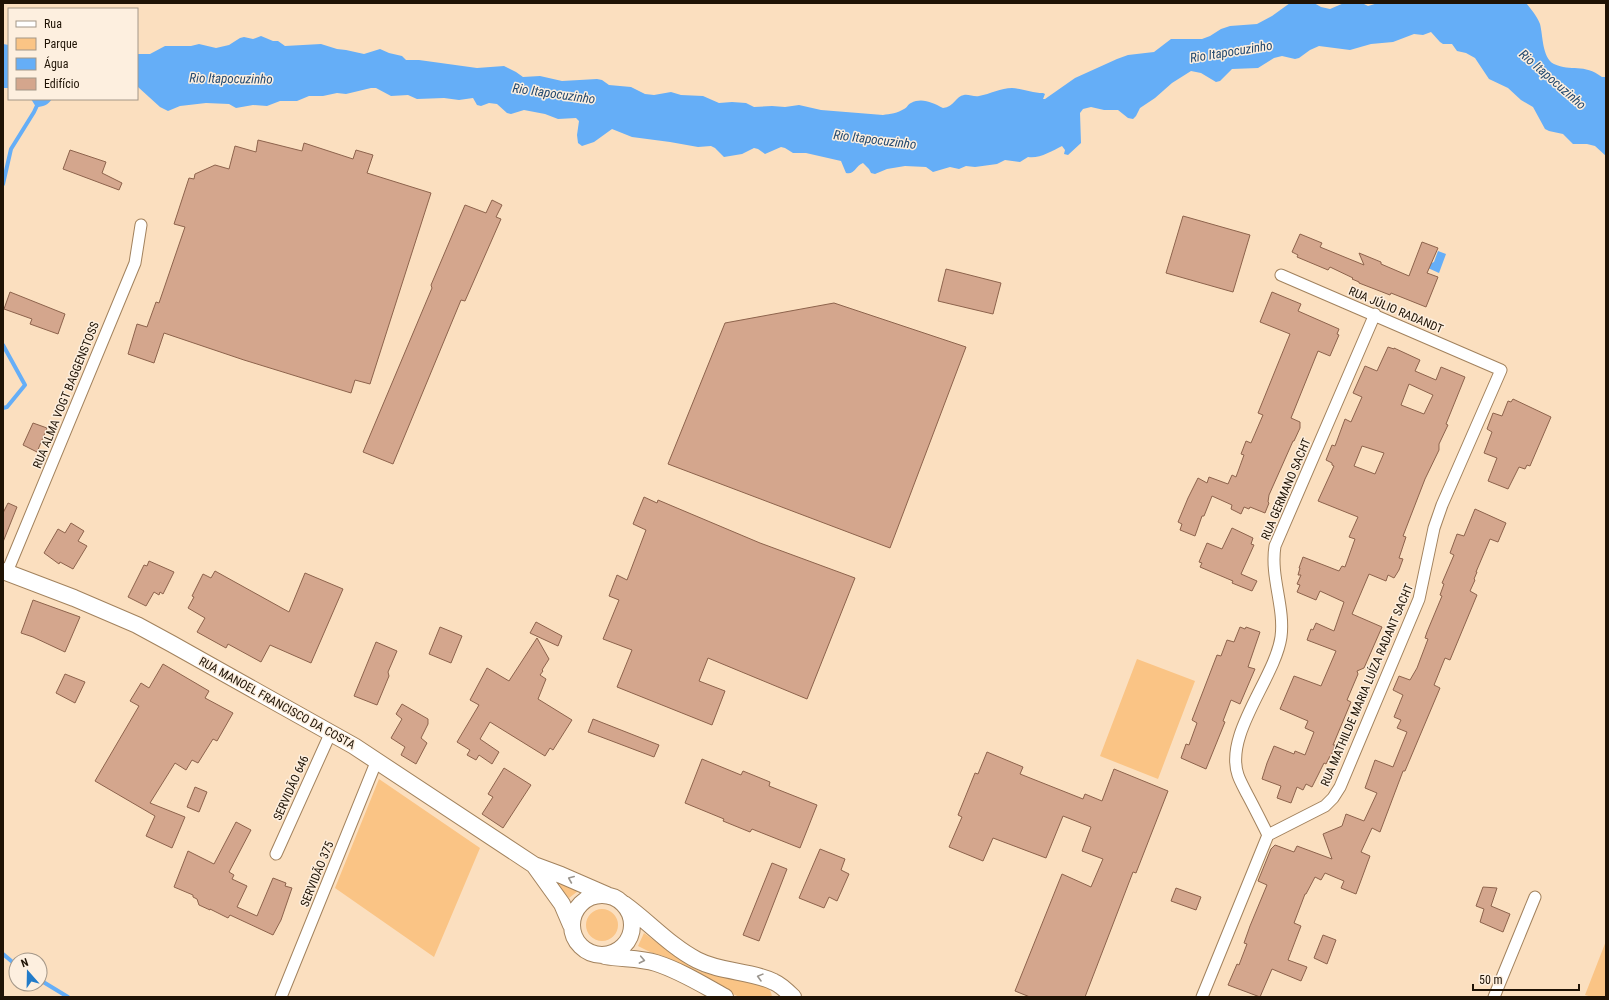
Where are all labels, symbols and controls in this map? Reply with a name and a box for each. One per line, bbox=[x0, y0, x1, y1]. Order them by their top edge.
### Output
legend bbox=[8, 8, 138, 100]
text: Rua bbox=[44, 17, 62, 31]
text: Parque bbox=[44, 37, 78, 51]
water label: Rio Itapocuzinho bbox=[1189, 38, 1273, 65]
water label: Rio Itapocuzinho bbox=[1516, 46, 1589, 112]
text: Água bbox=[44, 56, 69, 71]
water label: Rio Itapocuzinho bbox=[189, 70, 273, 87]
text: Edifício bbox=[44, 77, 80, 91]
water label: Rio Itapocuzinho bbox=[512, 80, 596, 107]
water label: Rio Itapocuzinho bbox=[833, 127, 917, 152]
street label: RUA JÚLIO RADANDT bbox=[1347, 283, 1446, 336]
street label: RUA ALMA VOGT BAGGENSTOSS bbox=[30, 320, 102, 470]
street label: RUA GERMANO SACHT bbox=[1258, 436, 1314, 542]
street label: RUA MATHILDE MARIA LUÍZA RADANT SACHT bbox=[1317, 581, 1416, 788]
street label: RUA MANOEL FRANCISCO DA COSTA bbox=[196, 654, 358, 752]
street label: SERVIDÃO 646 bbox=[269, 753, 312, 823]
street label: SERVIDÃO 375 bbox=[296, 838, 337, 909]
one-way arrow bbox=[568, 876, 576, 884]
north arrow bbox=[8, 952, 48, 992]
text: N bbox=[19, 956, 30, 970]
one-way arrow bbox=[639, 956, 645, 964]
scale bar bbox=[1473, 966, 1579, 992]
one-way arrow bbox=[757, 973, 764, 982]
text: 50 m bbox=[1479, 973, 1503, 987]

